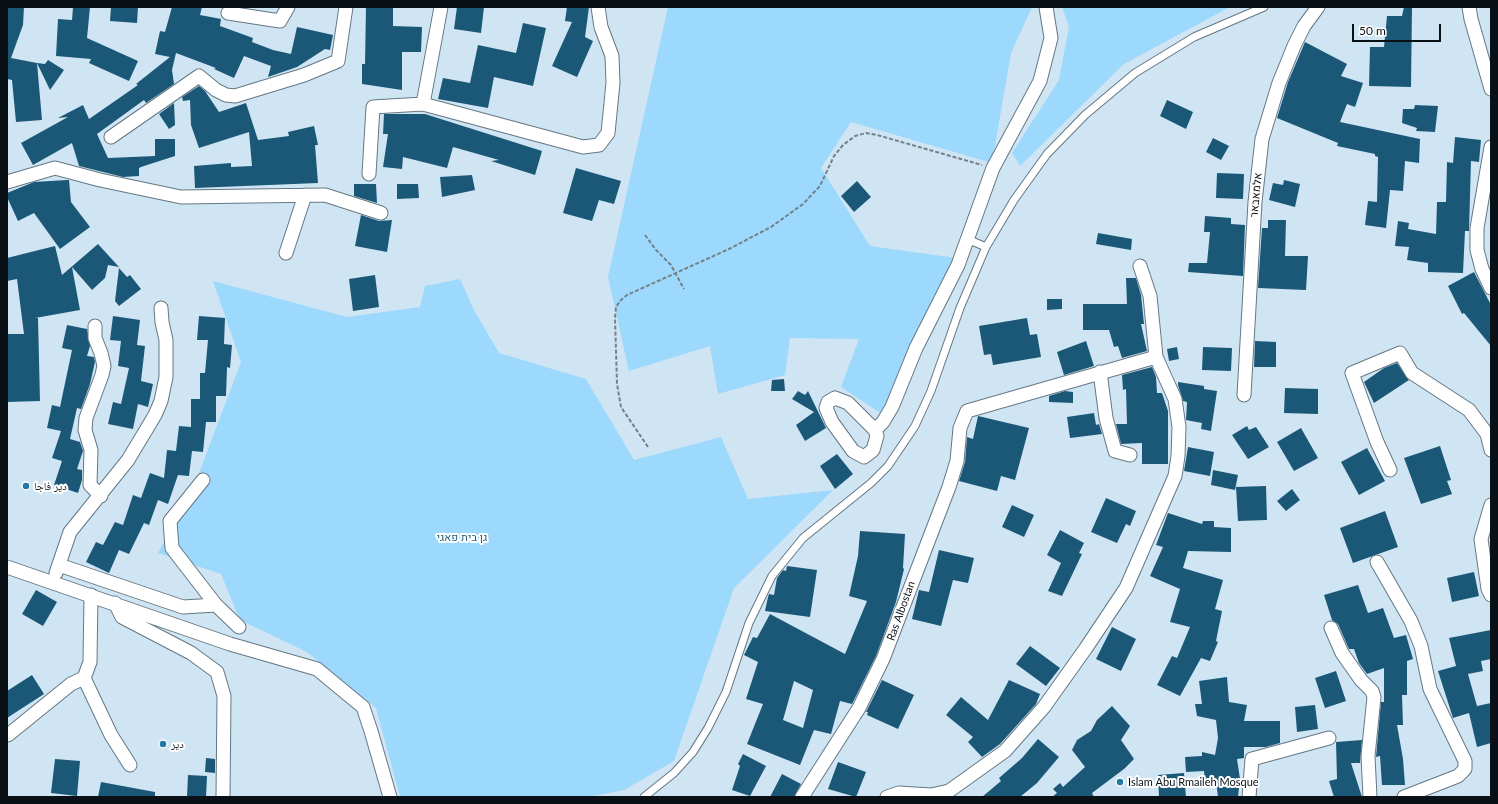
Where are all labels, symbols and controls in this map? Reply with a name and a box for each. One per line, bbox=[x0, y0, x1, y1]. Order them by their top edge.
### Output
scale bar bbox=[1354, 16, 1443, 42]
text: 50 m bbox=[1359, 23, 1386, 38]
street label: אלמאבאר bbox=[1247, 172, 1265, 218]
place label: دير فاجا bbox=[34, 479, 67, 493]
marker: دير فاجا bbox=[21, 481, 31, 491]
park label: גן בית פאגי bbox=[437, 530, 487, 544]
street label: Ras Albostan bbox=[884, 579, 918, 643]
place label: دير bbox=[171, 737, 184, 751]
marker: دير bbox=[158, 739, 168, 749]
place label: Islam Abu Rmaileh Mosque bbox=[1128, 775, 1259, 789]
marker: Islam Abu Rmaileh Mosque bbox=[1115, 777, 1125, 787]

